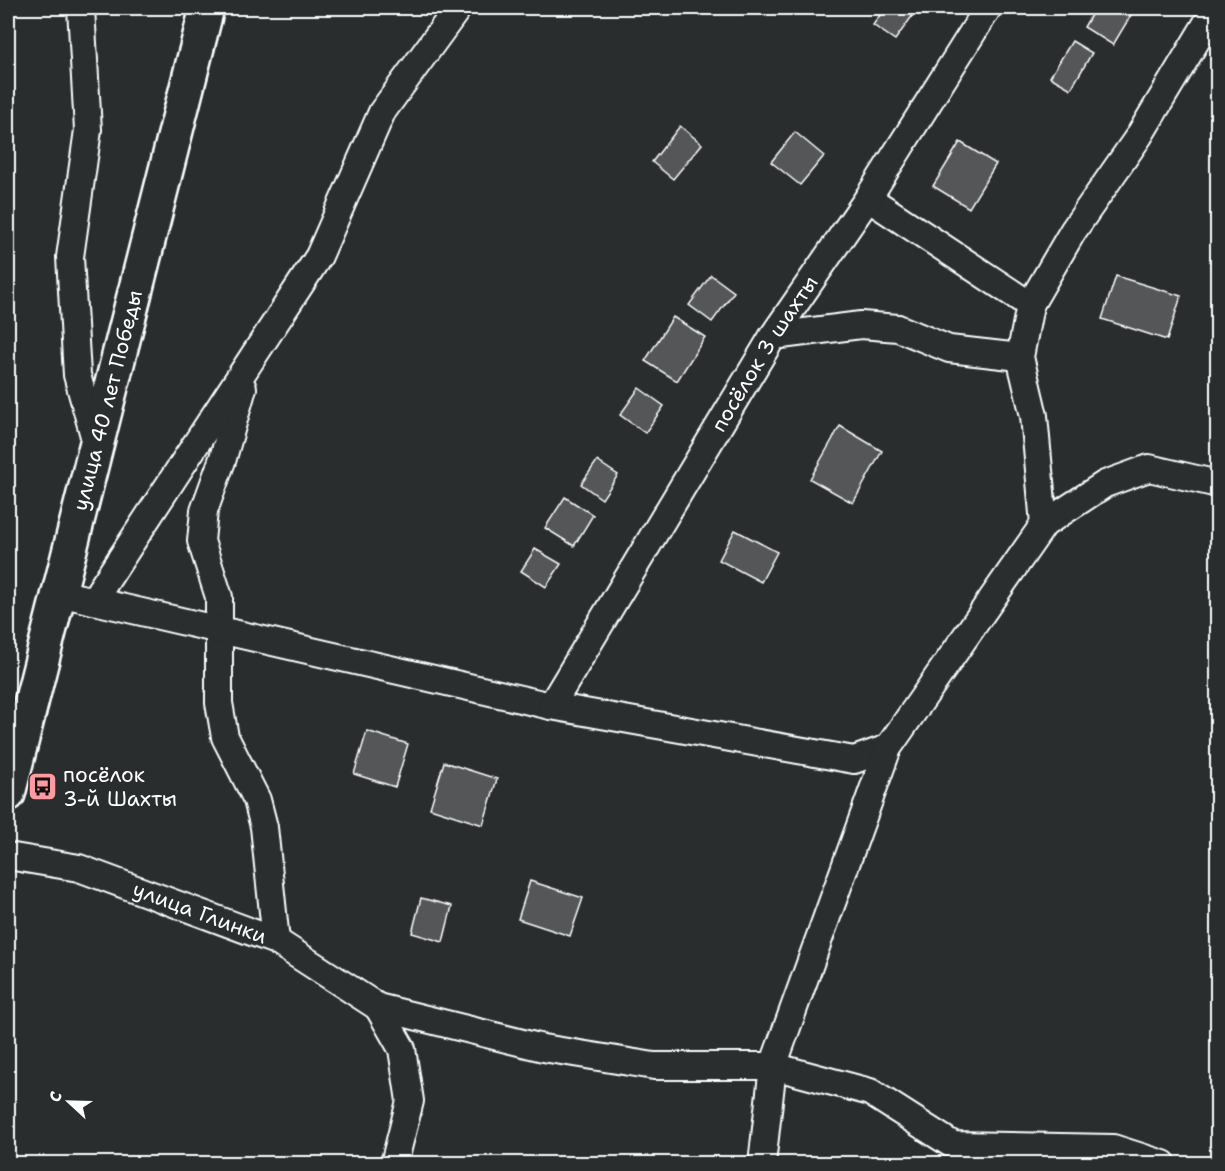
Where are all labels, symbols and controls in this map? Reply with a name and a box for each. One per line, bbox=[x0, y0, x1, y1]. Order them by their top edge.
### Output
street label: посёлок 3 шахты bbox=[705, 270, 825, 437]
street label: улица 40 лет Победы bbox=[66, 287, 149, 514]
place label: посёлок 3-й Шахты bbox=[63, 761, 177, 813]
bus stop icon: посёлок 3-й Шахты bbox=[26, 771, 58, 803]
street label: улица Глинки bbox=[129, 875, 271, 951]
north arrow bbox=[39, 1072, 99, 1132]
text: С bbox=[44, 1088, 67, 1105]

